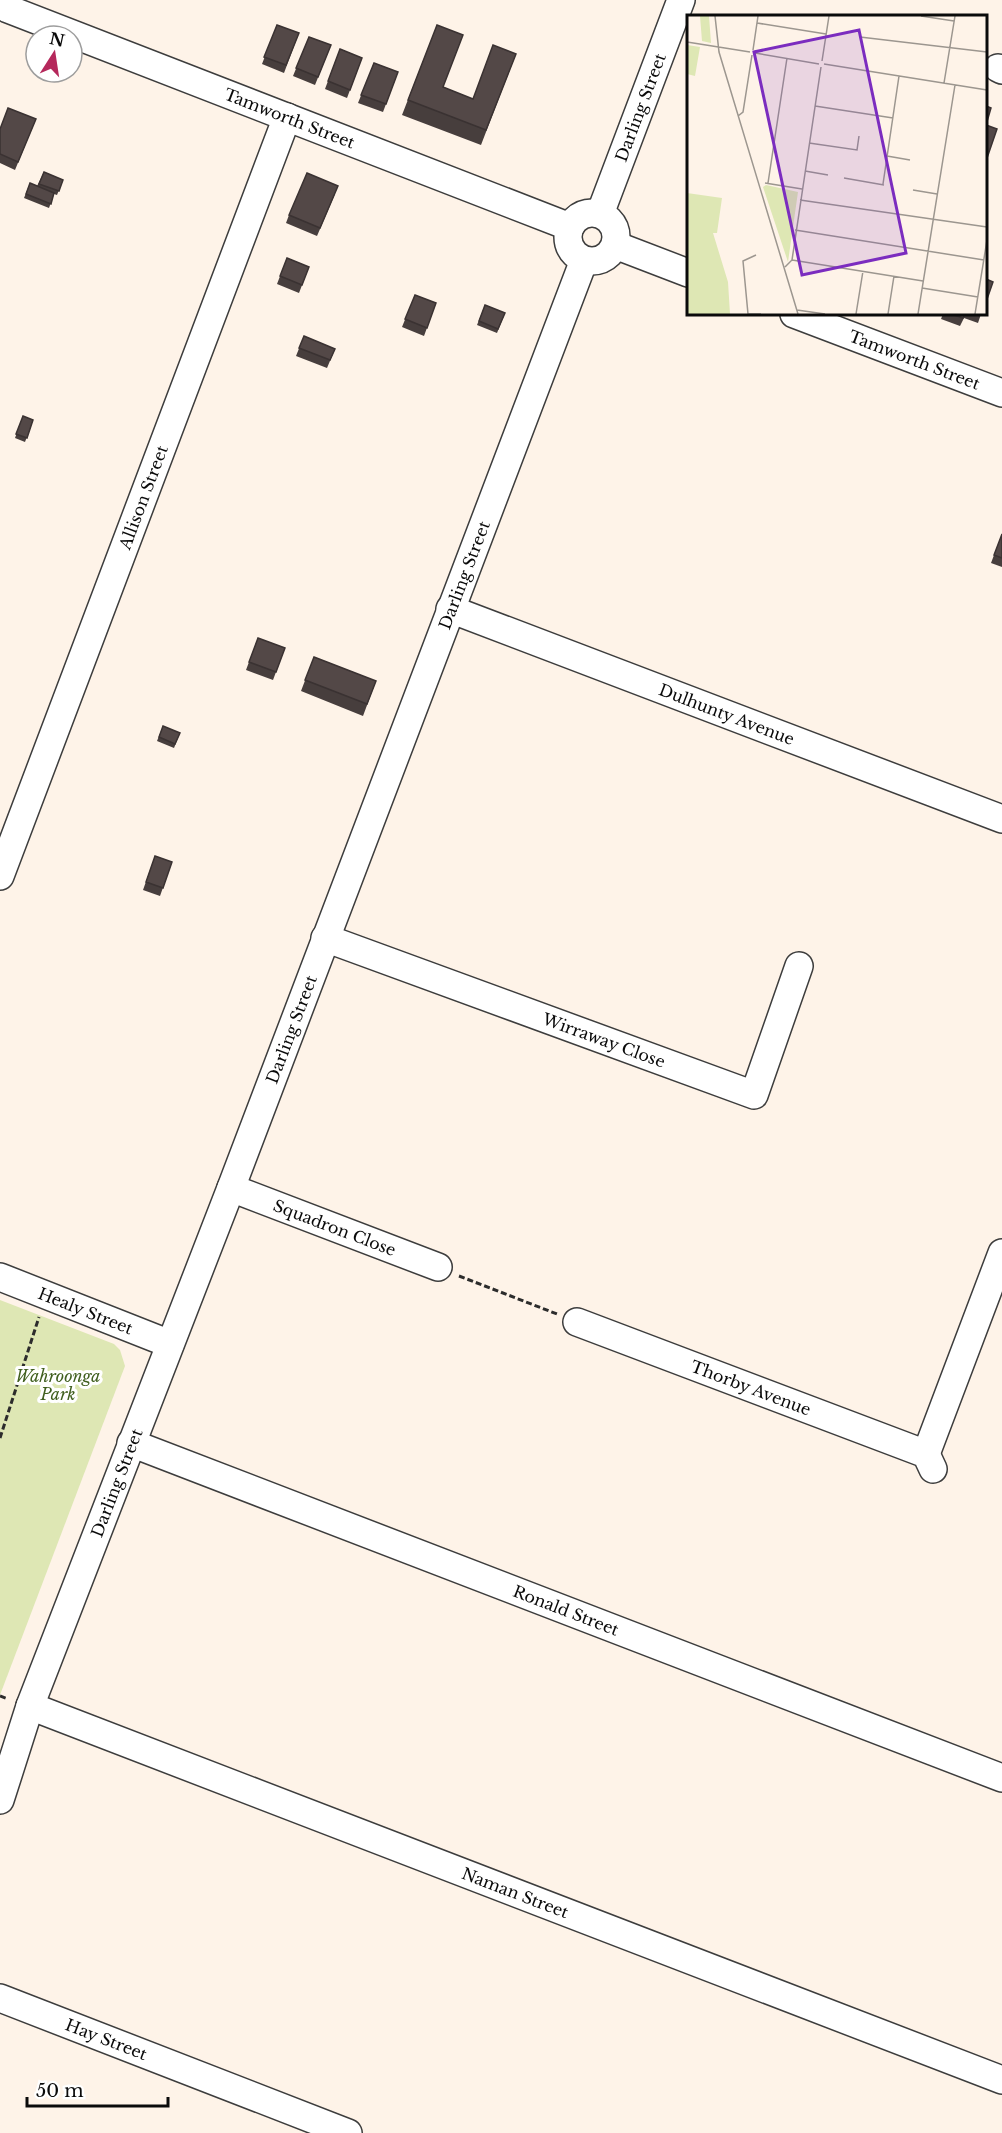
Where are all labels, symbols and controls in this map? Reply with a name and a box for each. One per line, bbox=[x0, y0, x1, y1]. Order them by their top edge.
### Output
inset map bbox=[687, 15, 987, 315]
north arrow bbox=[24, 24, 84, 84]
text: N bbox=[48, 28, 67, 51]
street label: Darling Street bbox=[611, 50, 670, 164]
street label: Tamworth Street bbox=[221, 84, 358, 153]
street label: Tamworth Street bbox=[846, 326, 983, 394]
street label: Allison Street bbox=[114, 442, 172, 553]
street label: Darling Street bbox=[434, 518, 494, 632]
street label: Dulhunty Avenue bbox=[656, 679, 797, 749]
street label: Darling Street bbox=[262, 972, 321, 1086]
street label: Wirraway Close bbox=[539, 1008, 668, 1072]
street label: Squadron Close bbox=[271, 1195, 399, 1260]
street label: Healy Street bbox=[35, 1283, 136, 1338]
street label: Thorby Avenue bbox=[688, 1356, 814, 1420]
park label: Wahroonga Park bbox=[15, 1366, 101, 1404]
street label: Darling Street bbox=[87, 1426, 147, 1540]
street label: Ronald Street bbox=[510, 1581, 622, 1640]
street label: Naman Street bbox=[459, 1863, 571, 1922]
street label: Hay Street bbox=[63, 2014, 150, 2064]
scale bar bbox=[27, 2070, 168, 2108]
text: 50 m bbox=[36, 2080, 84, 2102]

